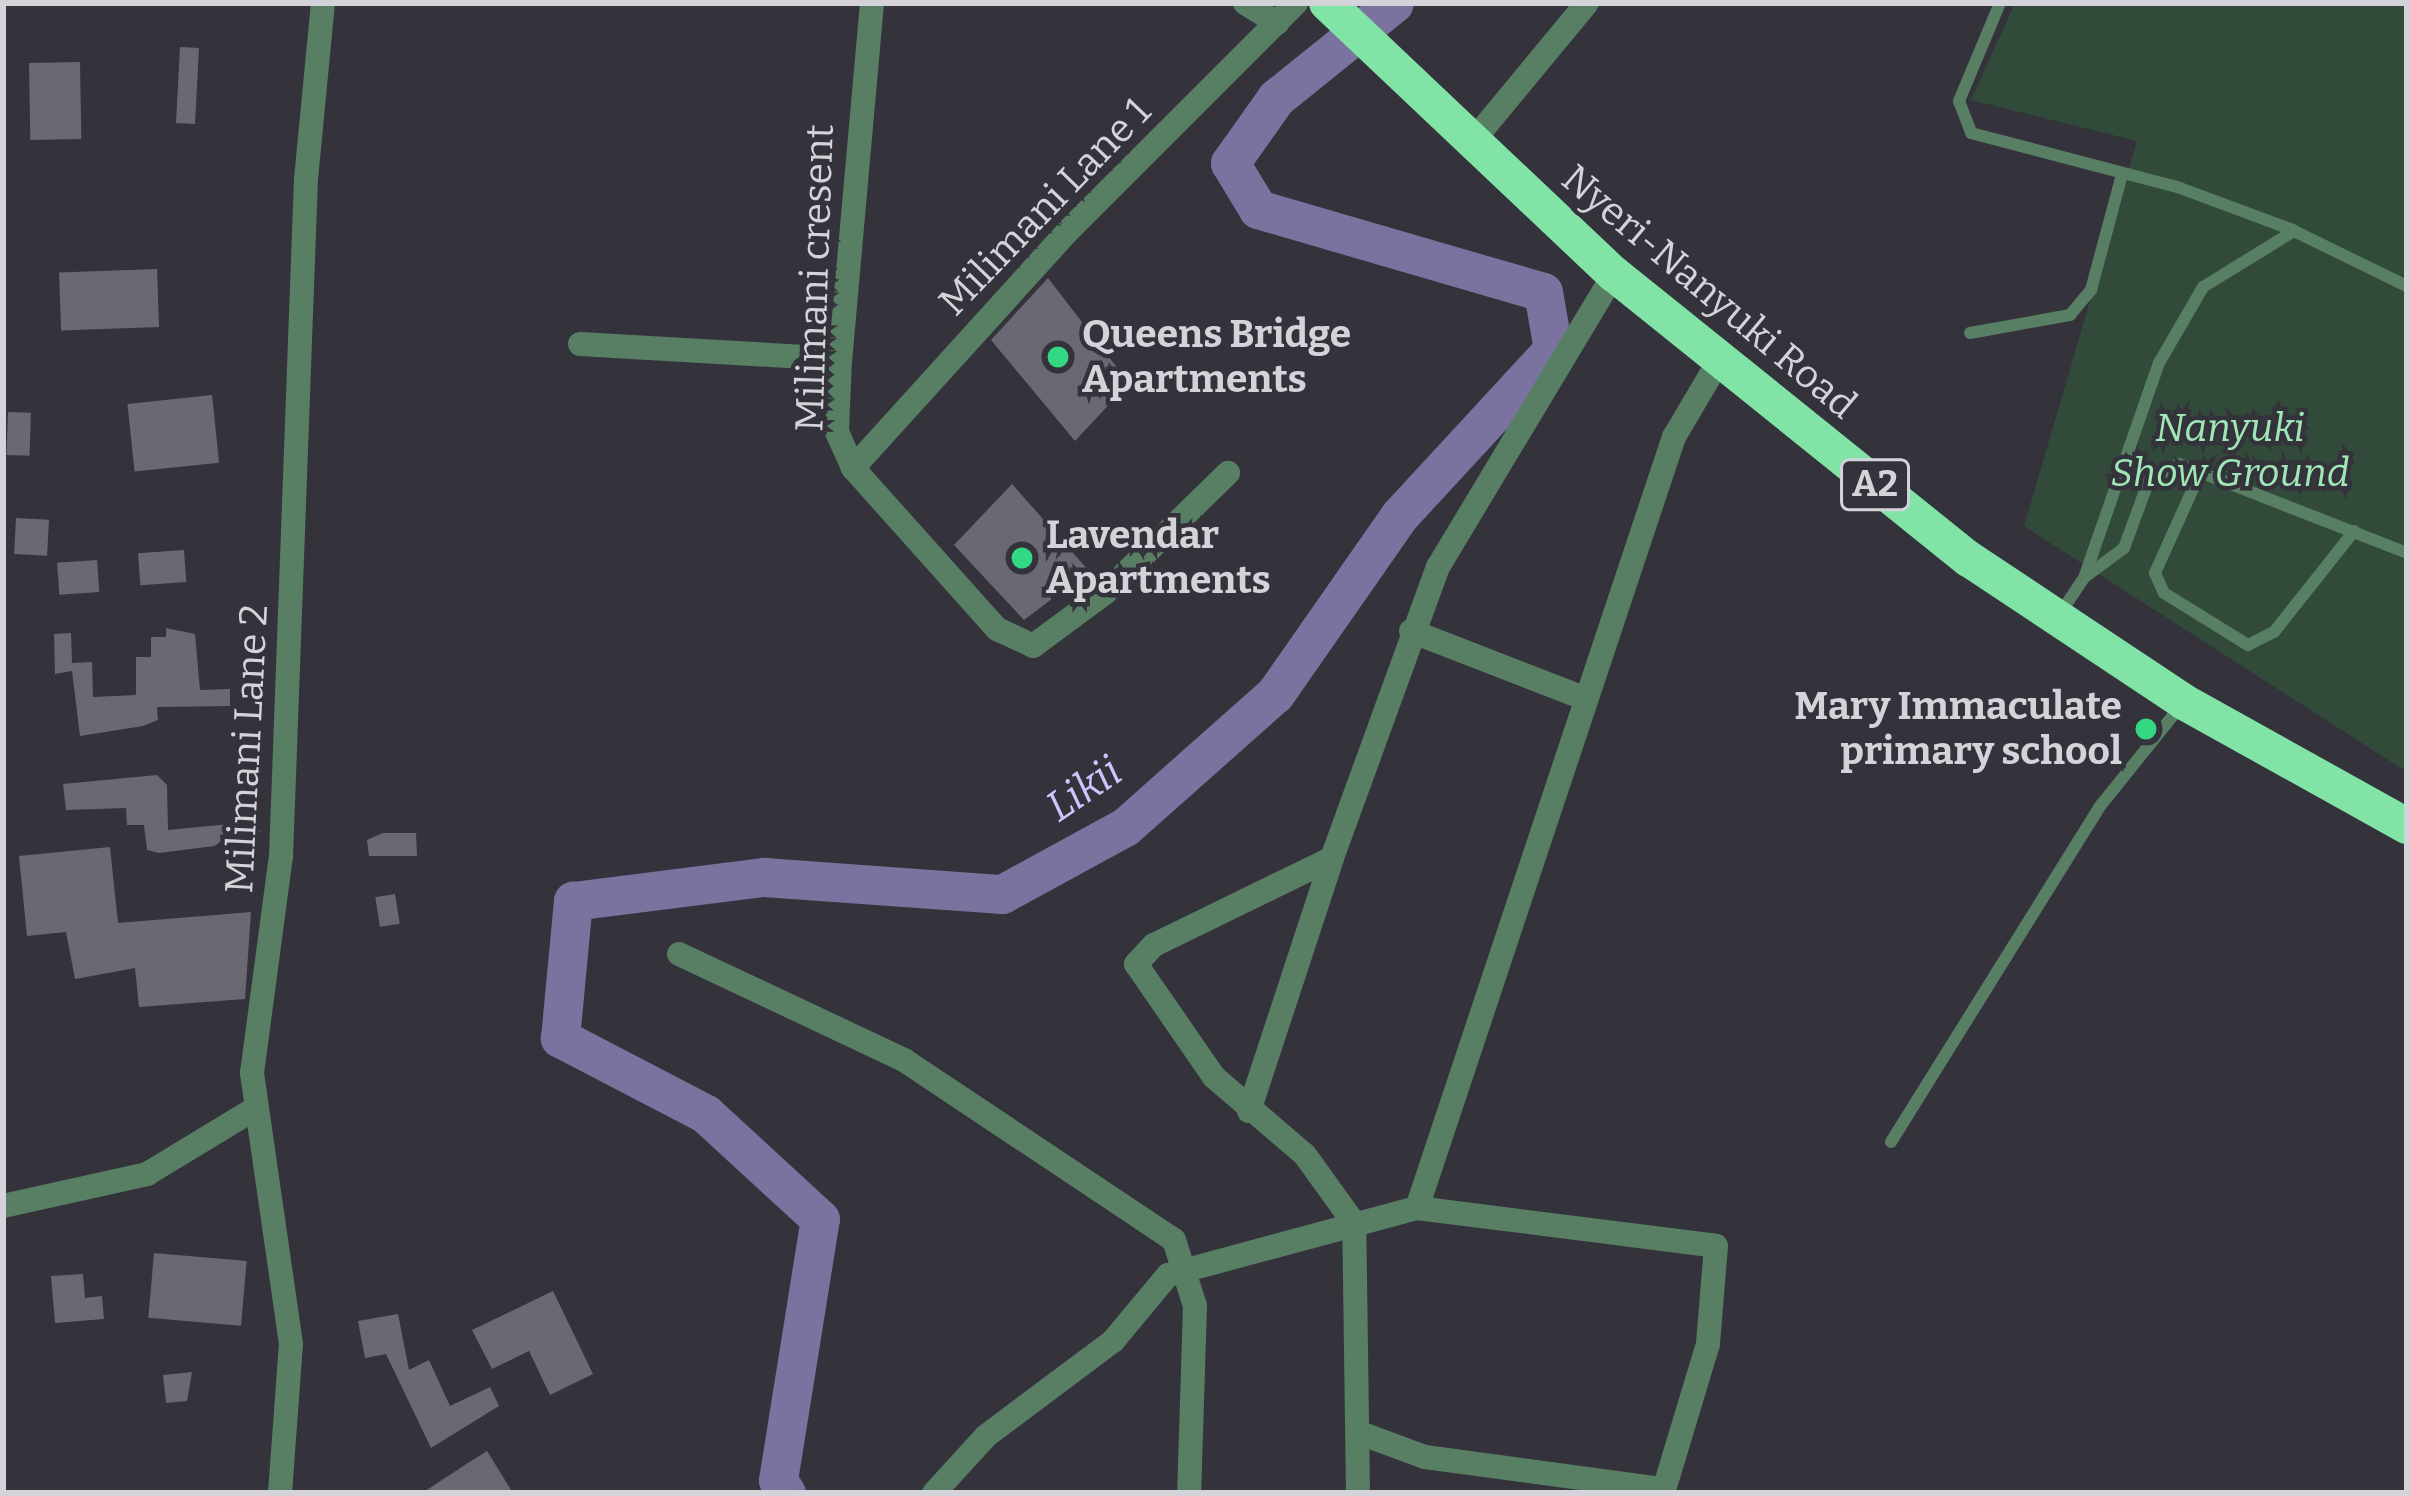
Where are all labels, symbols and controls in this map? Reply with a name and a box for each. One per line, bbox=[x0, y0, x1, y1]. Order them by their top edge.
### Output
street label: Milimani Lane 1 bbox=[930, 89, 1160, 325]
street label: Milimani cresent bbox=[786, 123, 844, 433]
street label: Nyeri-Nanyuki Road bbox=[1552, 155, 1866, 429]
place label: Queens Bridge Apartments bbox=[1082, 312, 1351, 403]
marker: Queens Bridge Apartments bbox=[1045, 344, 1071, 370]
park label: Nanyuki Show Ground bbox=[2110, 406, 2350, 497]
road number: A2 bbox=[1839, 455, 1911, 515]
place label: Lavendar Apartments bbox=[1046, 513, 1271, 604]
marker: Lavendar Apartments bbox=[1009, 545, 1035, 571]
street label: Milimani Lane 2 bbox=[216, 603, 278, 895]
place label: Mary Immaculate primary school bbox=[1794, 684, 2122, 775]
marker: Mary Immaculate primary school bbox=[2133, 716, 2159, 742]
water label: Likii bbox=[1037, 746, 1131, 832]

